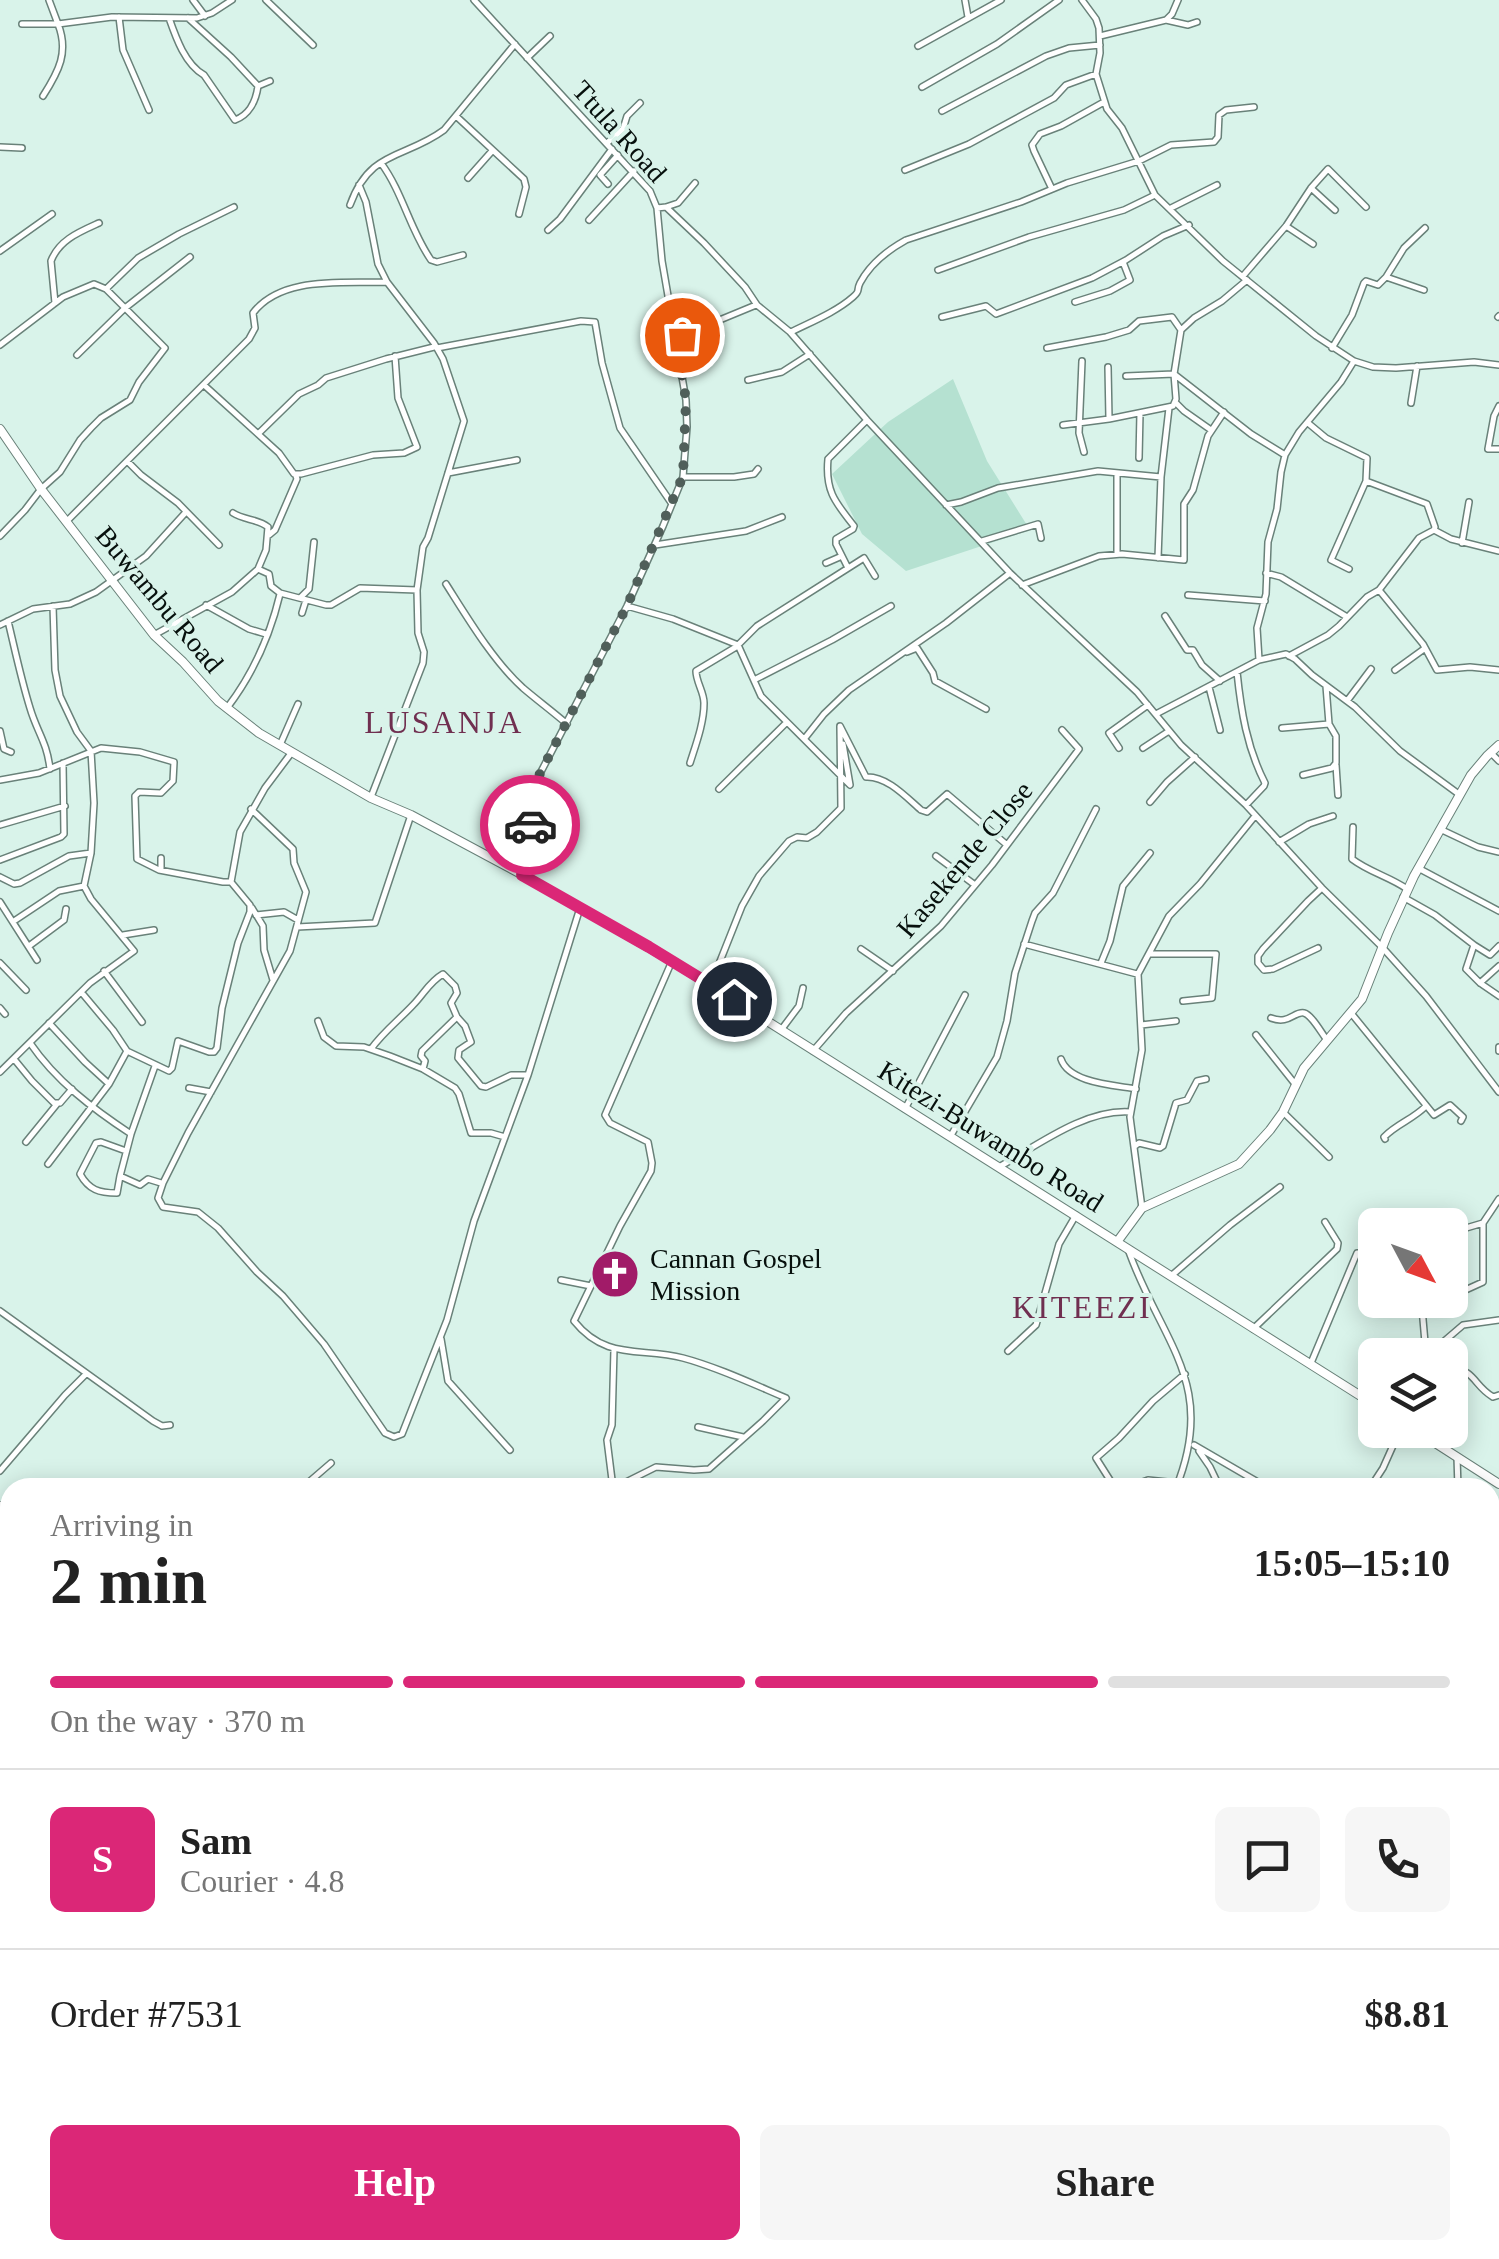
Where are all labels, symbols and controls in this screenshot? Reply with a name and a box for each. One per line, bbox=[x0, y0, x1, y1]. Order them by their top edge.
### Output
street label: Ttula Road bbox=[566, 74, 673, 188]
pin bbox=[640, 293, 725, 378]
icon: bag bbox=[655, 308, 710, 363]
street label: Buwambu Road bbox=[90, 520, 230, 679]
district label: LUSANJA bbox=[364, 704, 524, 740]
courier bbox=[480, 775, 580, 875]
street label: Kasekende Close bbox=[890, 775, 1038, 943]
icon: car bbox=[503, 798, 558, 853]
pin bbox=[692, 957, 777, 1042]
icon: home bbox=[707, 972, 762, 1027]
street label: Kitezi-Buwambo Road bbox=[873, 1055, 1109, 1218]
north arrow bbox=[1358, 1208, 1468, 1318]
map controls bbox=[1358, 1208, 1468, 1448]
place label: Cannan Gospel Mission bbox=[650, 1243, 822, 1306]
church icon: Cannan Gospel Mission bbox=[589, 1248, 641, 1300]
district label: KITEEZI bbox=[1012, 1289, 1152, 1325]
button: layers bbox=[1358, 1338, 1468, 1448]
text: Arriving in bbox=[50, 1507, 193, 1543]
text: 15:05–15:10 bbox=[1254, 1542, 1450, 1584]
text: 2 min bbox=[50, 1545, 207, 1617]
text: On the way · 370 m bbox=[50, 1703, 305, 1739]
button: chat bbox=[1215, 1807, 1320, 1912]
button: phone bbox=[1345, 1807, 1450, 1912]
text: Sam bbox=[180, 1820, 252, 1862]
text: S bbox=[92, 1838, 113, 1880]
text: Courier · 4.8 bbox=[180, 1863, 344, 1899]
text: Order #7531 bbox=[50, 1993, 243, 2035]
text: $8.81 bbox=[1365, 1993, 1450, 2035]
button: Help bbox=[50, 2125, 740, 2240]
button: Share bbox=[760, 2125, 1450, 2240]

